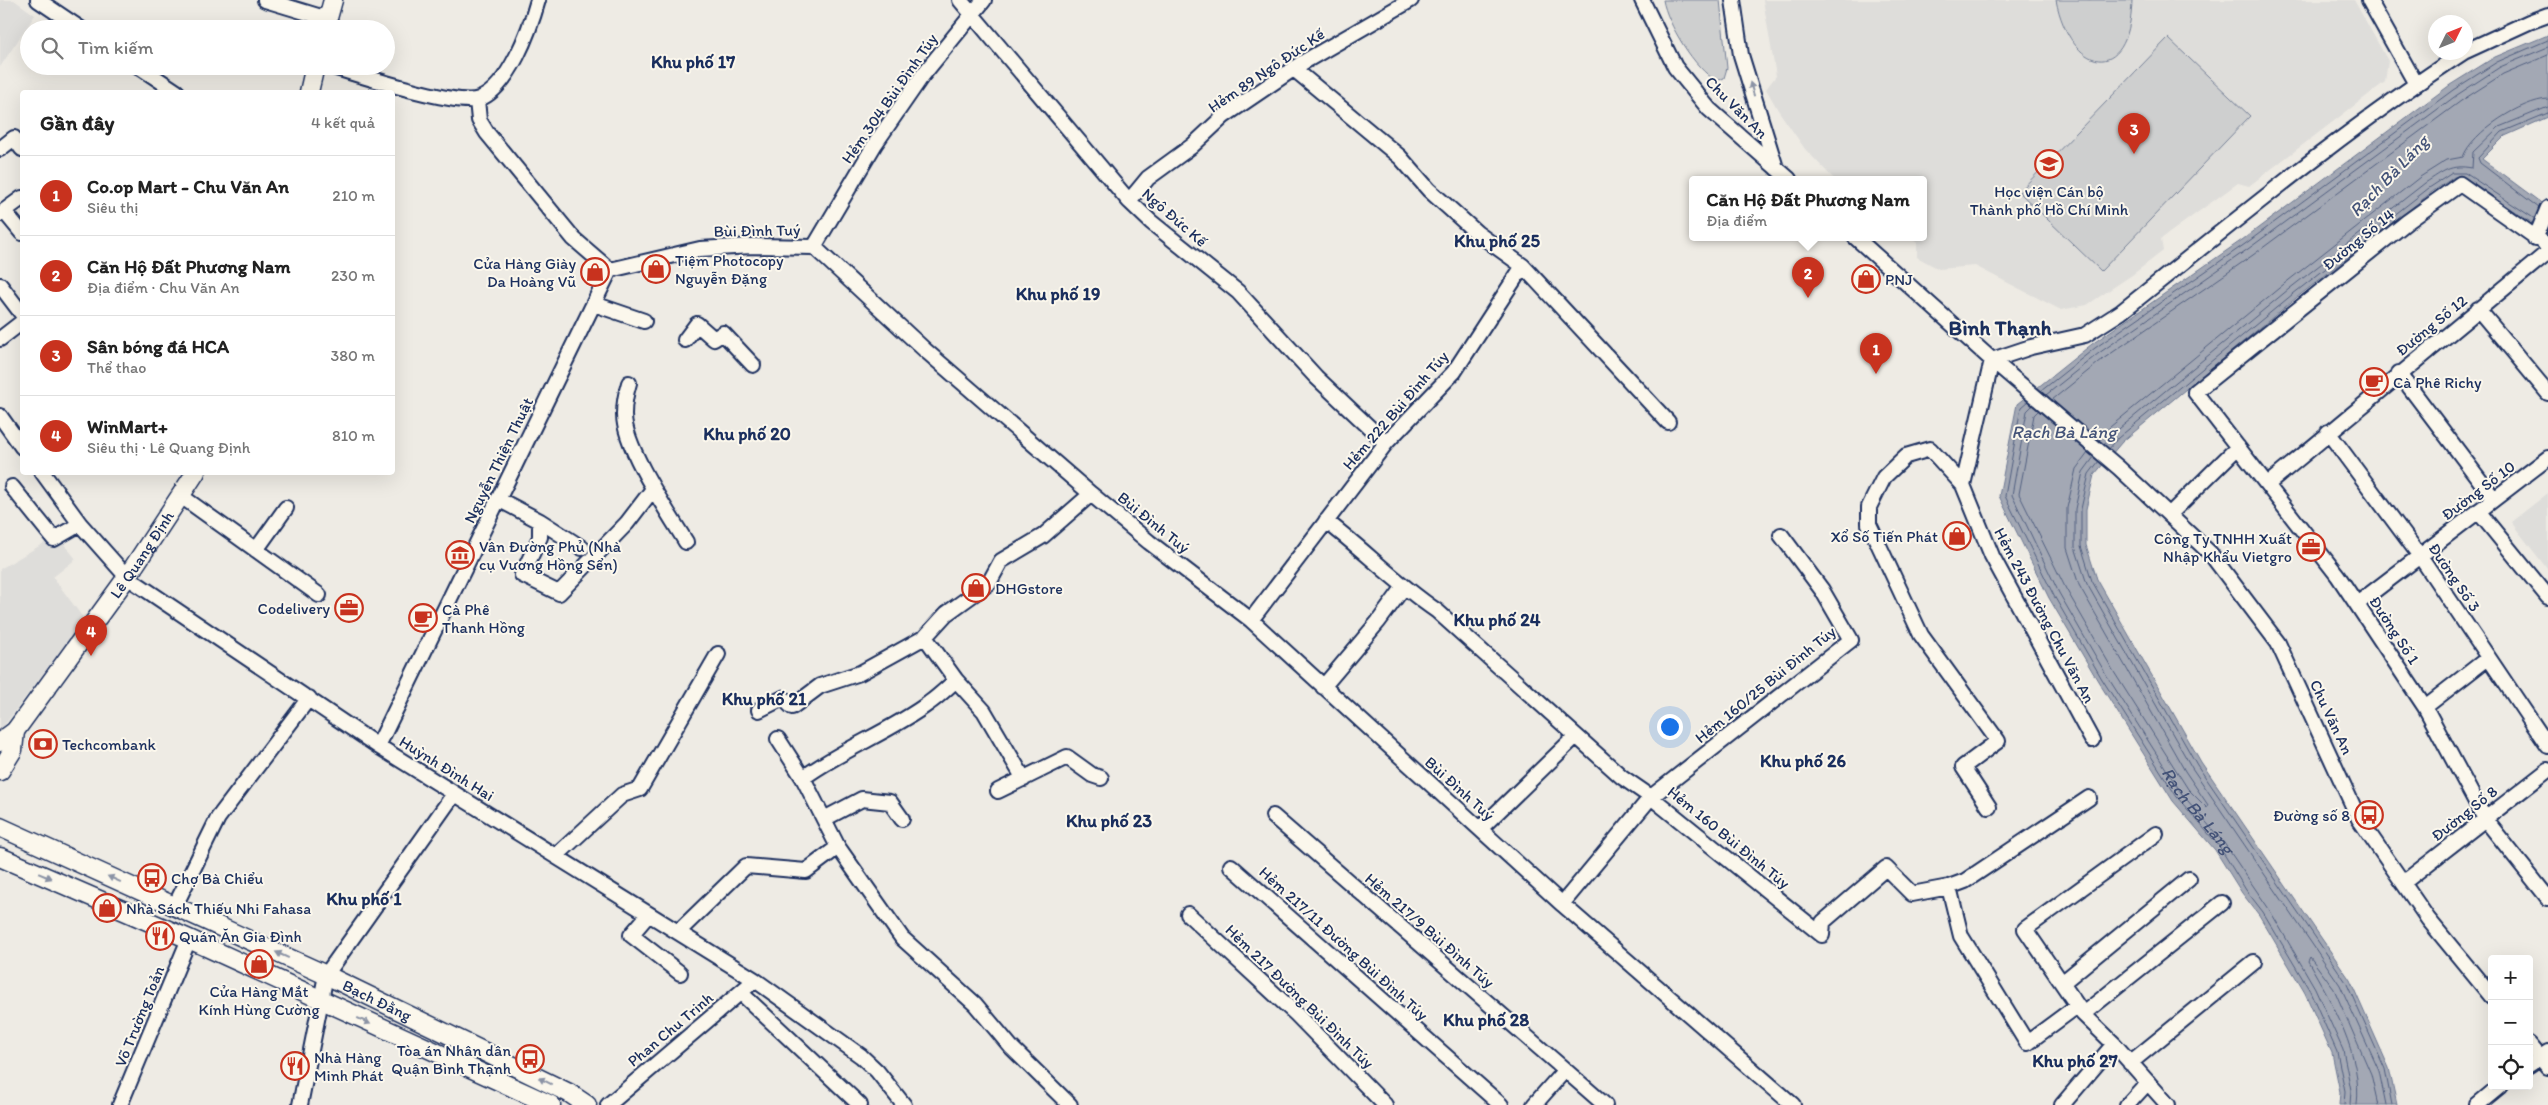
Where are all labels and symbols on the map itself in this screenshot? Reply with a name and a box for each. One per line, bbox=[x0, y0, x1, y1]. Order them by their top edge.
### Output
north arrow bbox=[2428, 15, 2473, 60]
street label: Hẻm 89 Ngô Đức Kế bbox=[1204, 24, 1328, 116]
street label: Hẻm 304 Bùi Đình Túy bbox=[837, 29, 942, 167]
district label: Khu phố 17 bbox=[651, 51, 735, 73]
street label: Chu Văn An bbox=[1701, 72, 1772, 143]
one-way arrow bbox=[1747, 81, 1755, 96]
pin: 3 bbox=[2118, 113, 2150, 154]
water label: Rạch Bà Láng bbox=[2345, 129, 2435, 221]
school or university icon: Học viện Cán bộ Thành phố Hồ Chí Minh bbox=[2034, 149, 2064, 179]
place label: Học viện Cán bộ Thành phố Hồ Chí Minh bbox=[1970, 182, 2129, 219]
street label: Ngô Đức Kế bbox=[1138, 184, 1211, 251]
street label: Đường Số 14 bbox=[2318, 204, 2398, 274]
street label: Bùi Đình Tuý bbox=[713, 220, 801, 241]
district label: Khu phố 25 bbox=[1454, 230, 1540, 252]
place label: Tiệm Photocopy Nguyễn Đặng bbox=[675, 251, 784, 288]
place label: Cửa Hàng Giày Da Hoàng Vũ bbox=[473, 254, 576, 291]
shop icon: Tiệm Photocopy Nguyễn Đặng bbox=[641, 254, 671, 284]
shop icon: Cửa Hàng Giày Da Hoàng Vũ bbox=[580, 257, 610, 287]
pin: 2 bbox=[1792, 257, 1824, 298]
shop icon: PNJ bbox=[1851, 264, 1881, 294]
place label: PNJ bbox=[1885, 270, 1913, 289]
district label: Khu phố 19 bbox=[1016, 283, 1100, 305]
street label: Đường Số 12 bbox=[2392, 291, 2471, 360]
district label: Bình Thạnh bbox=[1949, 315, 2052, 340]
pin: 1 bbox=[1860, 333, 1892, 374]
street label: Hẻm 222 Bùi Đình Túy bbox=[1339, 347, 1453, 474]
cafe icon: Cà Phê Richy bbox=[2359, 367, 2389, 397]
place label: Cà Phê Richy bbox=[2393, 373, 2482, 392]
street label: Nguyễn Thiện Thuật bbox=[460, 394, 537, 526]
water label: Rạch Bà Láng bbox=[2012, 421, 2119, 443]
district label: Khu phố 20 bbox=[703, 423, 791, 445]
street label: Đường Số 10 bbox=[2438, 457, 2519, 524]
street label: Bùi Đình Tuý bbox=[1114, 488, 1194, 557]
street label: Lê Quang Định bbox=[106, 507, 178, 602]
shop icon: Xổ Số Tiến Phát bbox=[1942, 521, 1972, 551]
street label: Hẻm 243 Đường Chu Văn An bbox=[1990, 524, 2099, 707]
place label: Xổ Số Tiến Phát bbox=[1830, 527, 1938, 546]
place label: Công Ty TNHH Xuất Nhập Khẩu Vietgro bbox=[2154, 529, 2292, 566]
office icon: Công Ty TNHH Xuất Nhập Khẩu Vietgro bbox=[2296, 532, 2326, 562]
place label: Vân Đường Phủ (Nhà cụ Vương Hồng Sển) bbox=[479, 537, 622, 574]
street label: Đường Số 3 bbox=[2425, 539, 2485, 615]
museum icon: Vân Đường Phủ (Nhà cụ Vương Hồng Sển) bbox=[445, 540, 475, 570]
shop icon: DHGstore bbox=[961, 573, 991, 603]
place label: DHGstore bbox=[995, 579, 1063, 598]
office icon: Codelivery bbox=[334, 593, 364, 623]
street label: Đường Số 1 bbox=[2366, 593, 2424, 668]
place label: Codelivery bbox=[258, 599, 330, 618]
place label: Cà Phê Thanh Hồng bbox=[442, 600, 526, 637]
cafe icon: Cà Phê Thanh Hồng bbox=[408, 603, 438, 633]
district label: Khu phố 24 bbox=[1453, 609, 1541, 631]
pin: 4 bbox=[75, 615, 107, 656]
street label: Hẻm 160/25 Bùi Đình Túy bbox=[1691, 621, 1840, 747]
street label: Chu Văn An bbox=[2306, 677, 2357, 758]
district label: Khu phố 21 bbox=[722, 688, 807, 710]
your location bbox=[1657, 714, 1683, 740]
bank icon: Techcombank bbox=[28, 729, 58, 759]
street label: Huỳnh Đình Hai bbox=[396, 732, 498, 805]
place label: Techcombank bbox=[62, 735, 156, 754]
district label: Khu phố 26 bbox=[1760, 750, 1846, 772]
street label: Bùi Đình Tuý bbox=[1421, 752, 1499, 825]
water label: Rạch Bà Láng bbox=[2157, 763, 2241, 860]
street label: Đường Số 8 bbox=[2427, 781, 2501, 845]
street label: Hẻm 160 Bùi Đình Túy bbox=[1664, 782, 1794, 893]
bus stop icon: Đường số 8 bbox=[2354, 800, 2384, 830]
place label: Đường số 8 bbox=[2273, 806, 2350, 825]
district label: Khu phố 23 bbox=[1066, 810, 1152, 832]
street label: Hẻm 217/11 Đường Bùi Đình Túy bbox=[1255, 862, 1432, 1025]
bus stop icon: Chợ Bà Chiểu bbox=[137, 863, 167, 893]
place label: Chợ Bà Chiểu bbox=[171, 869, 264, 888]
street label: Hẻm 217/9 Bùi Đình Túy bbox=[1361, 869, 1499, 992]
one-way arrow bbox=[38, 873, 52, 881]
one-way arrow bbox=[107, 875, 121, 883]
district label: Khu phố 1 bbox=[326, 888, 402, 910]
shop icon: Nhà Sách Thiếu Nhi Fahasa bbox=[92, 893, 122, 923]
place label: Nhà Sách Thiếu Nhi Fahasa bbox=[126, 899, 311, 918]
street label: Hẻm 217 Đường Bùi Đình Túy bbox=[1221, 920, 1378, 1073]
restaurant icon: Quán Ăn Gia Đình bbox=[145, 921, 175, 951]
place label: Quán Ăn Gia Đình bbox=[179, 927, 302, 946]
shop icon: Cửa Hàng Mắt Kính Hùng Cường bbox=[244, 949, 274, 979]
one-way arrow bbox=[275, 951, 289, 959]
street label: Võ Trường Toản bbox=[111, 963, 168, 1069]
street label: Bạch Đằng bbox=[339, 976, 415, 1026]
place label: Cửa Hàng Mắt Kính Hùng Cường bbox=[198, 982, 320, 1019]
street label: Phan Chu Trinh bbox=[624, 988, 717, 1071]
district label: Khu phố 28 bbox=[1443, 1009, 1529, 1031]
one-way arrow bbox=[357, 1017, 371, 1025]
place label: Tòa án Nhân dân Quận Bình Thạnh bbox=[391, 1041, 511, 1078]
bus stop icon: Tòa án Nhân dân Quận Bình Thạnh bbox=[515, 1044, 545, 1074]
place label: Nhà Hàng Minh Phát bbox=[314, 1048, 383, 1085]
district label: Khu phố 27 bbox=[2032, 1050, 2118, 1072]
restaurant icon: Nhà Hàng Minh Phát bbox=[280, 1051, 310, 1081]
one-way arrow bbox=[538, 1077, 552, 1085]

